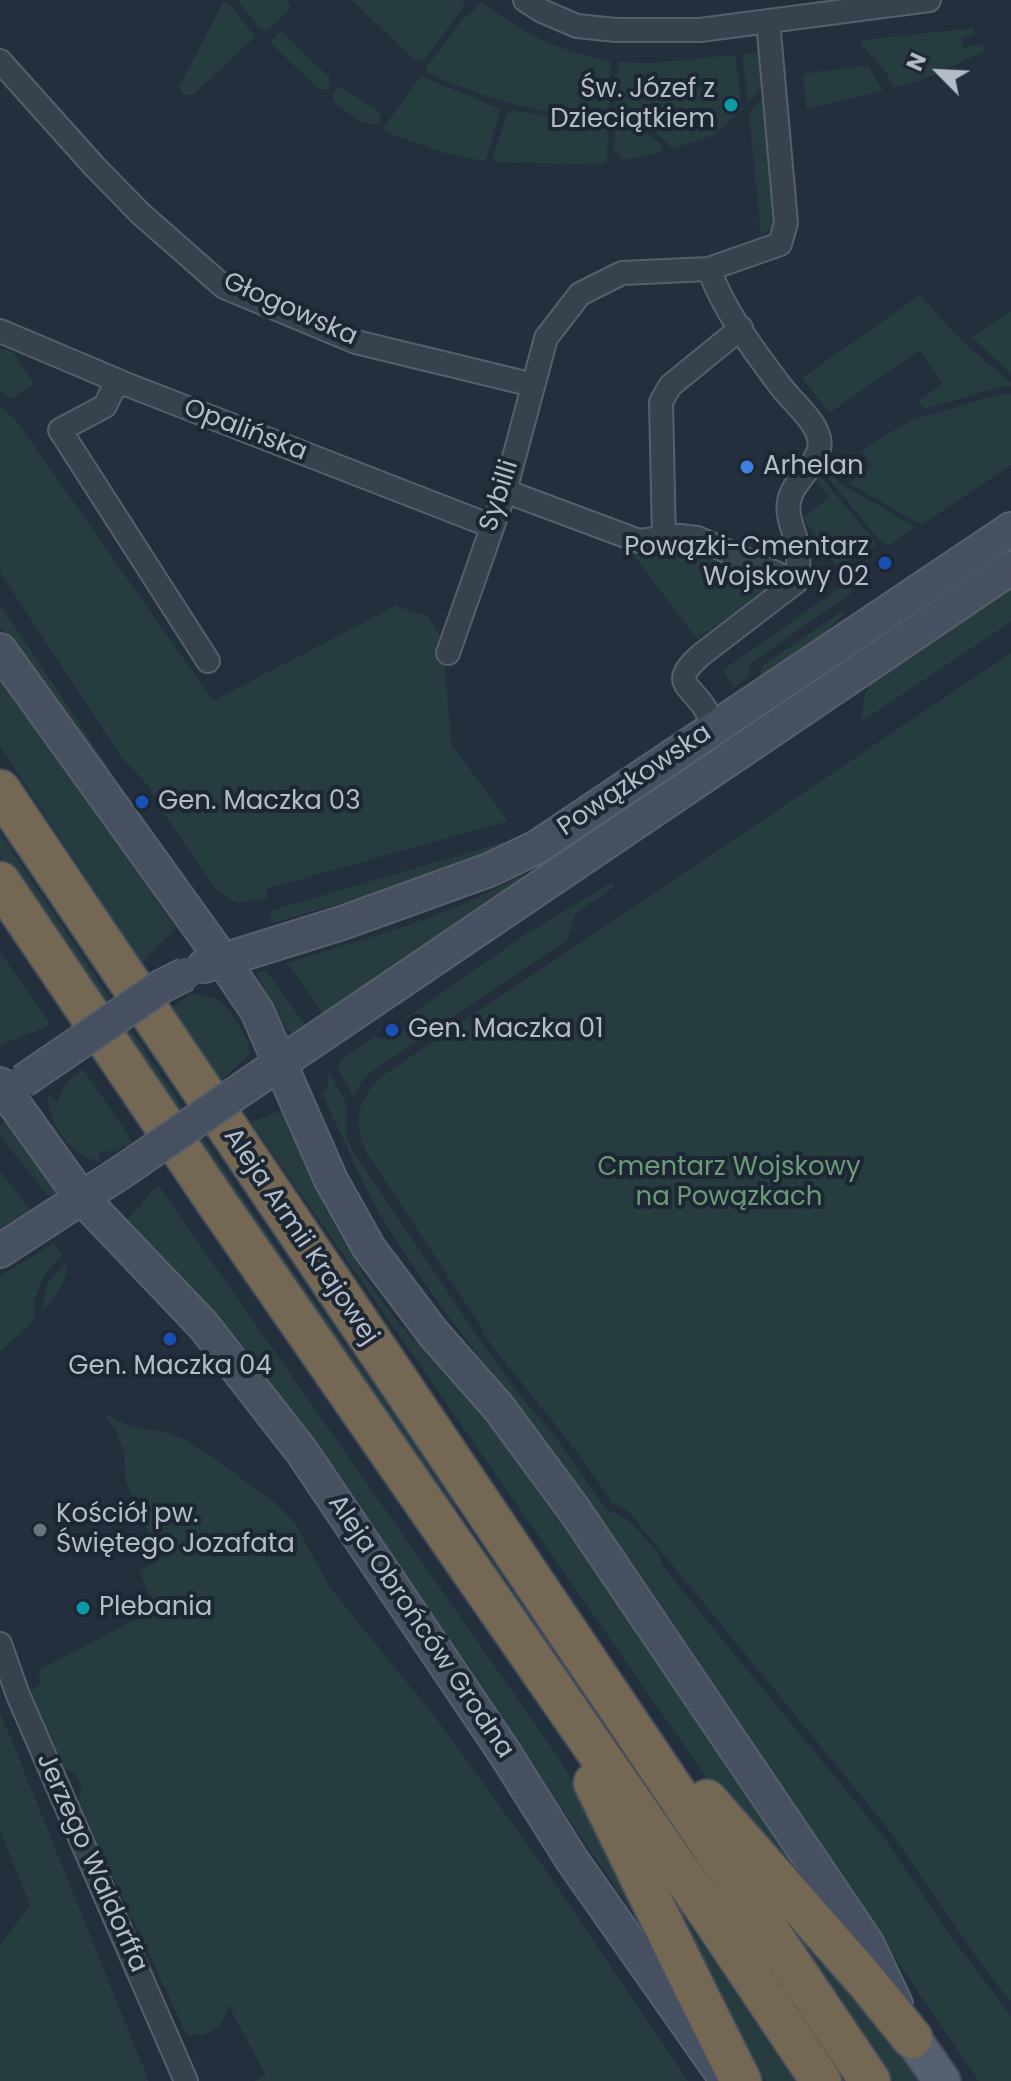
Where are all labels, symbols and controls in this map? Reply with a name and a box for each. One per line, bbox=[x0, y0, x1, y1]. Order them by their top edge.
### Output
north arrow bbox=[899, 32, 979, 112]
text: N bbox=[899, 48, 934, 76]
place label: Św. Józef z Dzieciątkiem bbox=[550, 74, 715, 136]
marker: Św. Józef z Dzieciątkiem bbox=[722, 96, 740, 114]
street label: Głogowska bbox=[218, 267, 362, 353]
street label: Opalińska bbox=[179, 393, 311, 469]
place label: Arhelan bbox=[763, 451, 864, 483]
street label: Sybilli bbox=[474, 456, 526, 536]
marker: Arhelan bbox=[738, 458, 756, 476]
place label: Powązki-Cmentarz Wojskowy 02 bbox=[624, 532, 869, 594]
marker: Powązki-Cmentarz Wojskowy 02 bbox=[876, 554, 894, 572]
street label: Powązkowska bbox=[552, 718, 718, 844]
place label: Gen. Maczka 03 bbox=[158, 786, 361, 818]
marker: Gen. Maczka 03 bbox=[133, 793, 151, 811]
place label: Gen. Maczka 01 bbox=[408, 1014, 604, 1046]
marker: Gen. Maczka 01 bbox=[383, 1021, 401, 1039]
street label: Aleja Armii Krajowej bbox=[216, 1123, 384, 1351]
park label: Cmentarz Wojskowy na Powązkach bbox=[597, 1152, 861, 1214]
marker: Gen. Maczka 04 bbox=[161, 1330, 179, 1348]
place label: Gen. Maczka 04 bbox=[68, 1351, 272, 1383]
street label: Aleja Obrońców Grodna bbox=[320, 1489, 520, 1765]
place label: Kościół pw. Świętego Jozafata bbox=[56, 1499, 295, 1560]
marker: Kościół pw. Świętego Jozafata bbox=[31, 1521, 49, 1539]
place label: Plebania bbox=[99, 1592, 212, 1624]
marker: Plebania bbox=[74, 1599, 92, 1617]
street label: Jerzego Waldorffa bbox=[29, 1749, 153, 1977]

